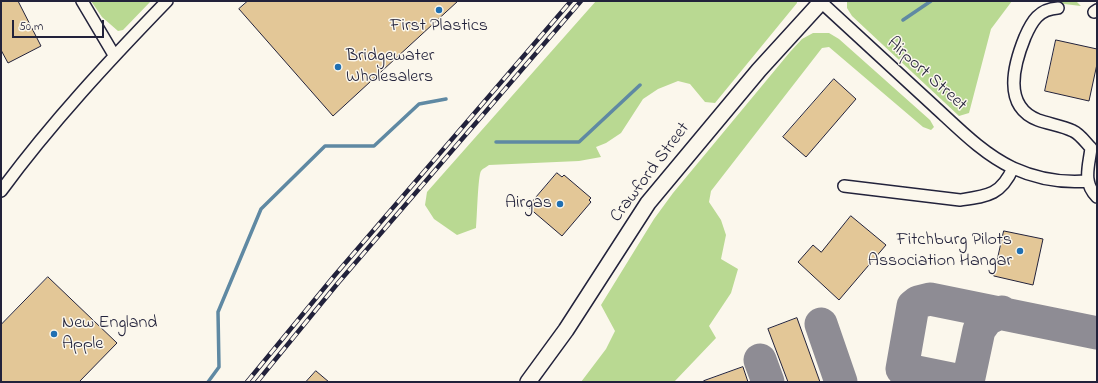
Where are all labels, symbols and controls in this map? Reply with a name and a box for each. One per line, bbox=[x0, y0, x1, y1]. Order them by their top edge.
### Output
marker: First Plastics bbox=[434, 5, 444, 15]
scale bar bbox=[14, 12, 106, 38]
place label: First Plastics bbox=[390, 16, 488, 38]
text: 50 m bbox=[19, 18, 43, 36]
street label: Airport Street bbox=[881, 33, 971, 117]
place label: Bridgewater Wholesalers bbox=[346, 46, 434, 88]
marker: Bridgewater Wholesalers bbox=[333, 62, 343, 72]
street label: Crawford Street bbox=[607, 119, 695, 227]
place label: Airgas bbox=[505, 193, 552, 215]
marker: Airgas bbox=[555, 199, 565, 209]
place label: Fitchburg Pilots Association Hangar bbox=[868, 230, 1012, 272]
marker: Fitchburg Pilots Association Hangar bbox=[1015, 246, 1025, 256]
place label: New England Apple bbox=[62, 313, 157, 356]
marker: New England Apple bbox=[49, 329, 59, 339]

